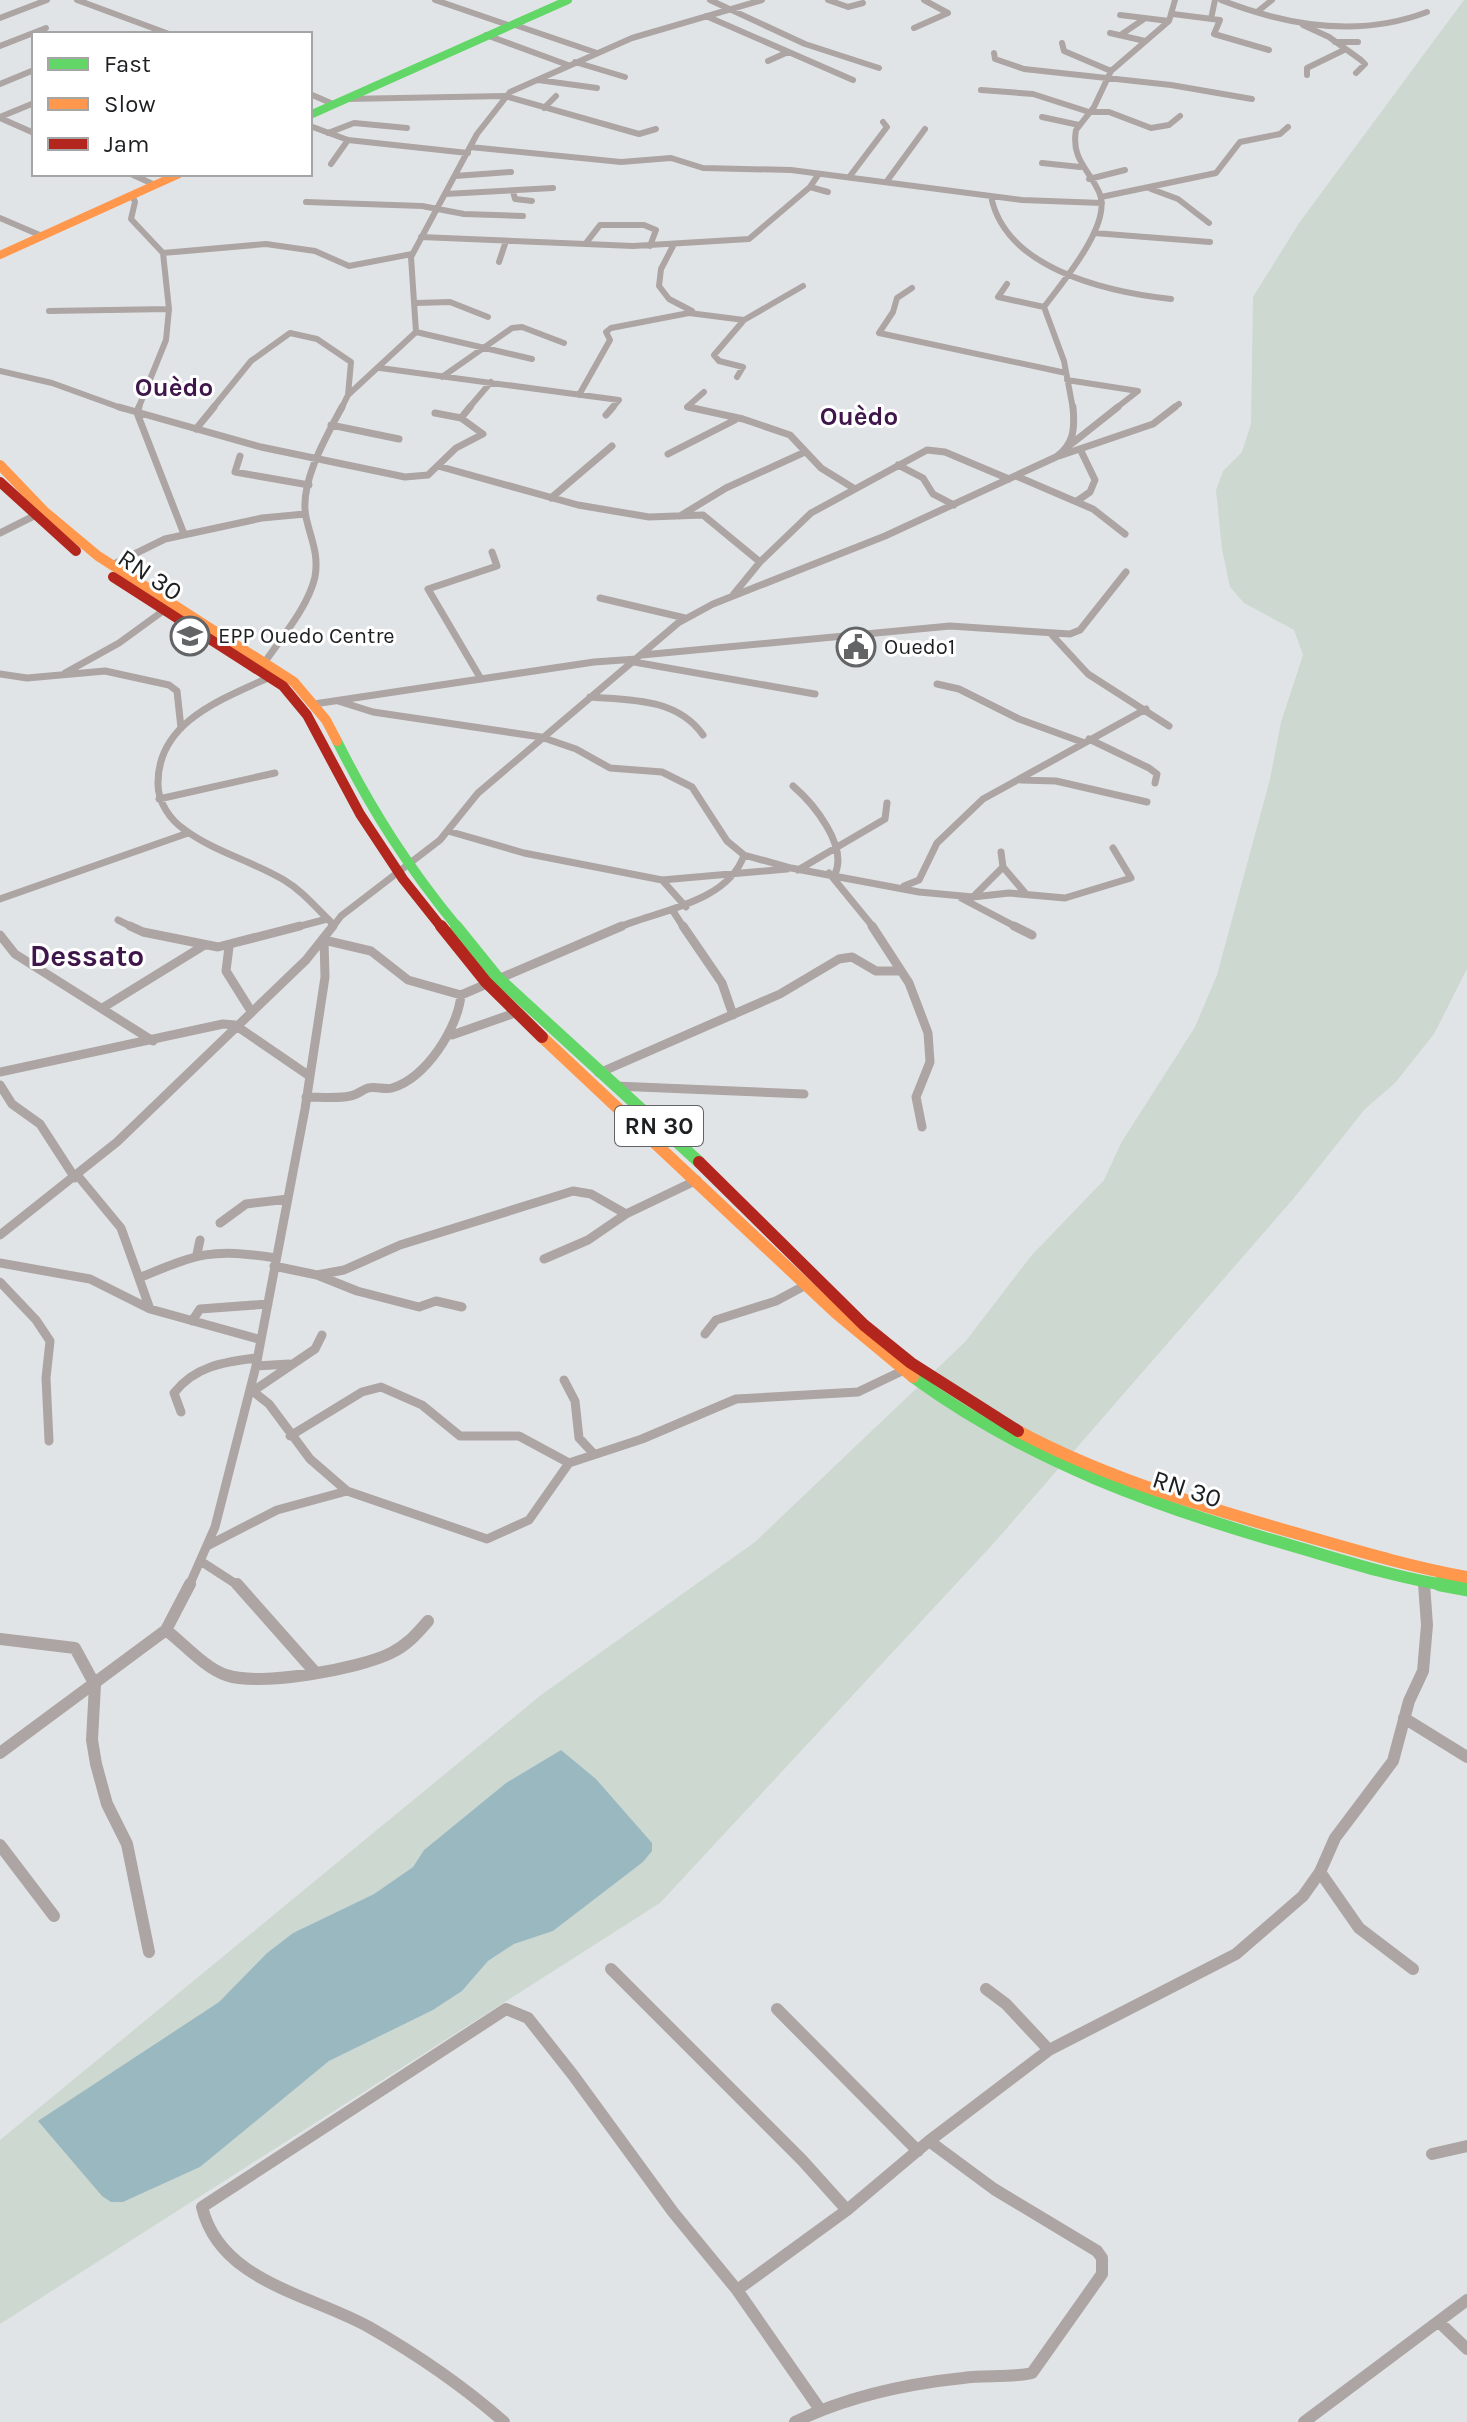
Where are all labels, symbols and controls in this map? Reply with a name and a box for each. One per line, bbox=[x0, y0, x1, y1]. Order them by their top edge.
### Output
legend bbox=[32, 32, 312, 176]
text: Fast bbox=[104, 50, 151, 78]
text: Slow bbox=[104, 90, 156, 118]
text: Jam bbox=[104, 130, 149, 158]
district label: Ouèdo bbox=[135, 372, 213, 403]
district label: Ouèdo bbox=[820, 401, 898, 432]
street label: RN 30 bbox=[112, 542, 188, 608]
school or university icon: EPP Ouedo Centre bbox=[169, 615, 211, 657]
place label: EPP Ouedo Centre bbox=[218, 623, 395, 649]
public building icon: Ouedo1 bbox=[835, 626, 877, 668]
place label: Ouedo1 bbox=[884, 634, 955, 660]
district label: Dessato bbox=[30, 938, 144, 974]
road number: RN 30 bbox=[615, 1106, 703, 1146]
street label: RN 30 bbox=[1149, 1463, 1225, 1515]

